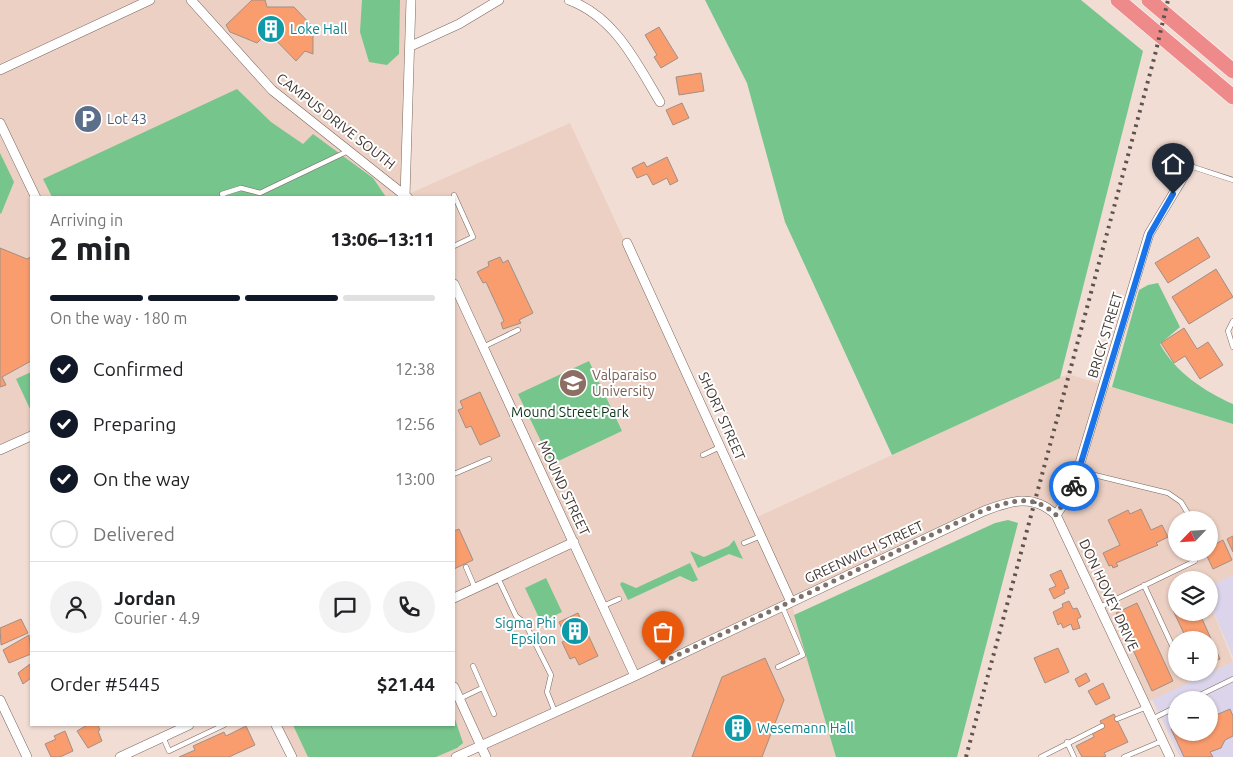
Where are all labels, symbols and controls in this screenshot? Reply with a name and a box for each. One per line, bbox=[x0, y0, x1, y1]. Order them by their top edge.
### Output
building icon: Loke Hall bbox=[256, 14, 286, 44]
place label: Loke Hall bbox=[290, 21, 348, 37]
street label: CAMPUS DRIVE SOUTH bbox=[274, 70, 398, 172]
parking icon: Lot 43 bbox=[73, 104, 103, 134]
place label: Lot 43 bbox=[107, 111, 147, 127]
pin bbox=[1152, 143, 1194, 194]
icon: home bbox=[1159, 150, 1187, 178]
text: Arriving in bbox=[50, 211, 123, 229]
text: 13:06–13:11 bbox=[330, 228, 435, 250]
text: 2 min bbox=[50, 230, 131, 266]
street label: BRICK STREET bbox=[1084, 290, 1126, 380]
text: On the way · 180 m bbox=[50, 309, 187, 327]
icon: check bbox=[50, 355, 78, 383]
text: Confirmed bbox=[93, 358, 184, 380]
text: 12:38 bbox=[395, 360, 435, 378]
place label: Valparaiso University bbox=[592, 367, 657, 399]
school or university icon: Valparaiso University bbox=[558, 368, 588, 398]
street label: SHORT STREET bbox=[695, 369, 749, 463]
park label: Mound Street Park bbox=[511, 404, 629, 420]
icon: check bbox=[50, 410, 78, 438]
text: Preparing bbox=[93, 413, 177, 435]
text: 12:56 bbox=[395, 415, 435, 433]
street label: MOUND STREET bbox=[535, 438, 593, 538]
courier bbox=[1049, 461, 1099, 511]
icon: check bbox=[50, 465, 78, 493]
text: On the way bbox=[93, 468, 190, 490]
text: 13:00 bbox=[395, 470, 435, 488]
icon: bike bbox=[1060, 472, 1088, 500]
north arrow bbox=[1168, 511, 1218, 561]
map controls bbox=[1168, 511, 1218, 741]
street label: GREENWICH STREET bbox=[802, 517, 926, 587]
text: Delivered bbox=[93, 523, 175, 545]
street label: DON HOVEY DRIVE bbox=[1076, 537, 1142, 654]
button: layers bbox=[1168, 571, 1218, 621]
button: person bbox=[50, 581, 102, 633]
button: chat bbox=[319, 581, 371, 633]
button: phone bbox=[383, 581, 435, 633]
text: Jordan bbox=[114, 587, 176, 609]
text: Courier · 4.9 bbox=[114, 609, 200, 627]
pin bbox=[642, 611, 684, 662]
place label: Sigma Phi Epsilon bbox=[495, 615, 556, 647]
building icon: Sigma Phi Epsilon bbox=[560, 616, 590, 646]
icon: bag bbox=[649, 618, 677, 646]
button: + bbox=[1168, 631, 1218, 681]
text: Order #5445 bbox=[50, 673, 160, 695]
text: $21.44 bbox=[377, 673, 435, 695]
button: − bbox=[1168, 691, 1218, 741]
building icon: Wesemann Hall bbox=[723, 713, 753, 743]
place label: Wesemann Hall bbox=[757, 720, 854, 736]

